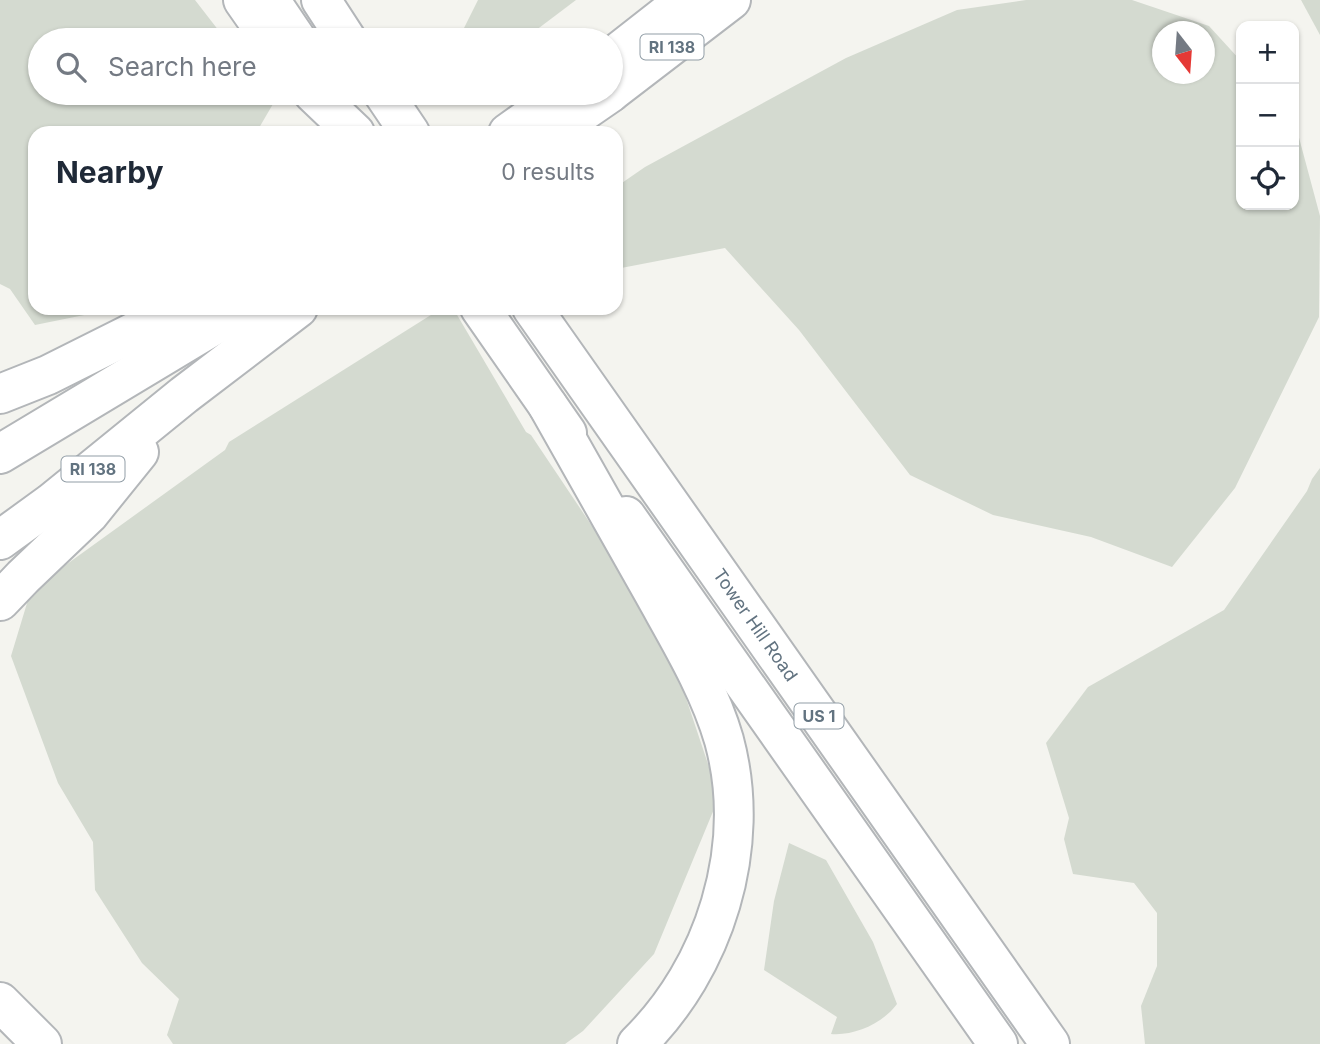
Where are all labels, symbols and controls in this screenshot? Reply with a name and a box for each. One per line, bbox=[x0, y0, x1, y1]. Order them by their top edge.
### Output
north arrow bbox=[1152, 21, 1215, 84]
map controls bbox=[1236, 21, 1299, 210]
button: + bbox=[1236, 21, 1299, 84]
search box bbox=[28, 28, 623, 105]
road number: RI 138 bbox=[640, 34, 704, 60]
icon: search bbox=[52, 48, 90, 86]
text: Search here bbox=[108, 51, 257, 82]
button: − bbox=[1236, 84, 1299, 147]
button: locate bbox=[1236, 147, 1299, 210]
text: Nearby bbox=[56, 154, 164, 190]
text: 0 results bbox=[501, 158, 595, 186]
road number: RI 138 bbox=[62, 456, 124, 482]
street label: Tower Hill Road bbox=[709, 564, 802, 685]
road number: US 1 bbox=[794, 704, 844, 729]

